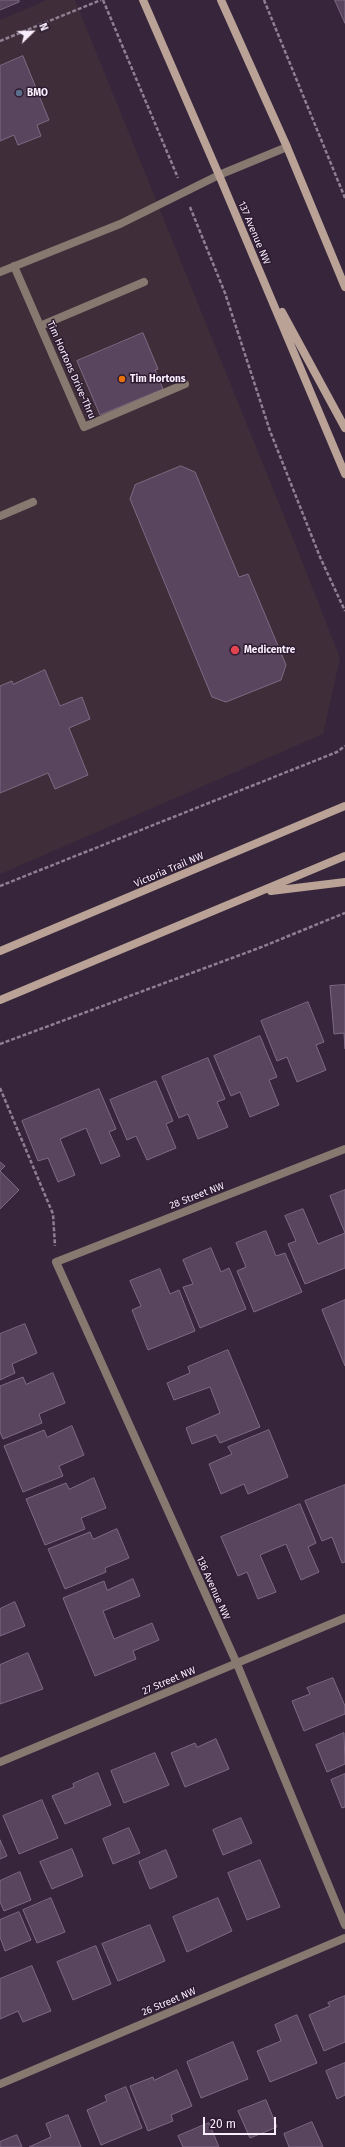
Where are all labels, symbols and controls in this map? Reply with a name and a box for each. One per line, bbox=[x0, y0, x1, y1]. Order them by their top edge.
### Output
north arrow bbox=[12, 12, 52, 52]
text: N bbox=[36, 21, 51, 33]
place label: BMO bbox=[27, 87, 48, 99]
marker: BMO bbox=[14, 88, 24, 98]
street label: 137 Avenue NW bbox=[235, 200, 273, 266]
street label: Tim Hortons Drive-Thru bbox=[44, 319, 98, 421]
place label: Tim Hortons bbox=[130, 373, 186, 385]
marker: Tim Hortons bbox=[117, 374, 127, 384]
marker: Medicentre bbox=[229, 644, 241, 656]
place label: Medicentre bbox=[244, 644, 295, 656]
street label: Victoria Trail NW bbox=[132, 850, 206, 890]
street label: 28 Street NW bbox=[168, 1180, 226, 1212]
street label: 136 Avenue NW bbox=[194, 1554, 232, 1622]
street label: 27 Street NW bbox=[141, 1664, 197, 1698]
street label: 26 Street NW bbox=[140, 1985, 198, 2019]
scale bar bbox=[205, 2109, 278, 2135]
text: 20 m bbox=[210, 2117, 236, 2131]

